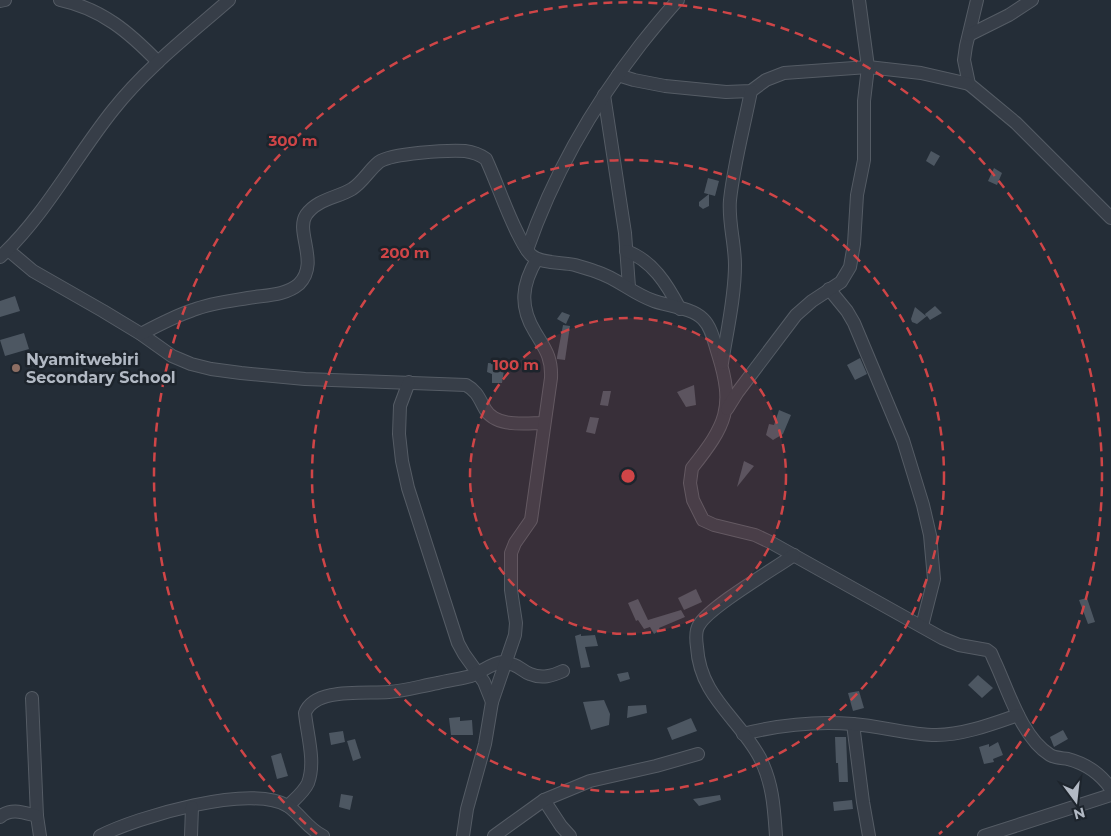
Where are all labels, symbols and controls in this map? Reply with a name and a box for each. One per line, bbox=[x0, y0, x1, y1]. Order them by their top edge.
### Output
text: 300 m bbox=[267, 131, 318, 150]
text: 200 m bbox=[380, 243, 430, 262]
place label: Nyamitwebiri Secondary School bbox=[26, 350, 176, 387]
text: 100 m bbox=[493, 355, 539, 374]
marker: Nyamitwebiri Secondary School bbox=[10, 362, 22, 374]
centre of rings bbox=[619, 467, 637, 485]
north arrow bbox=[1051, 776, 1101, 826]
text: N bbox=[1072, 803, 1087, 824]

